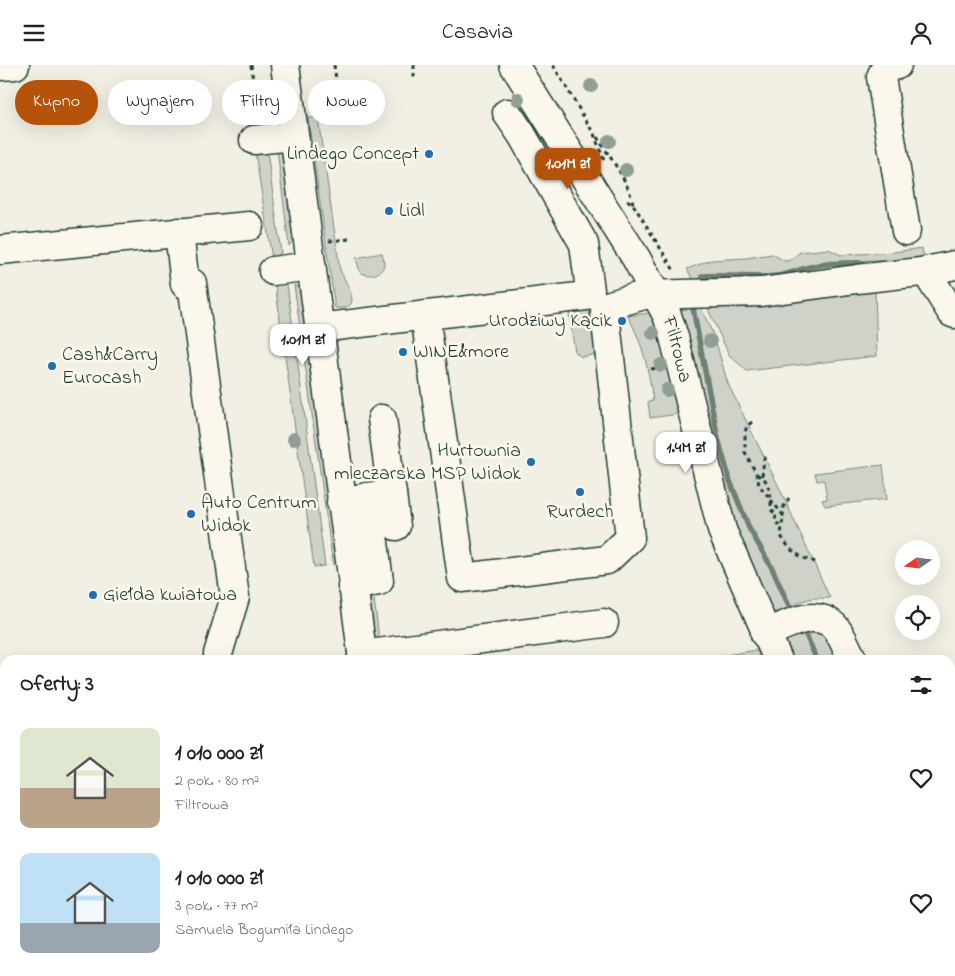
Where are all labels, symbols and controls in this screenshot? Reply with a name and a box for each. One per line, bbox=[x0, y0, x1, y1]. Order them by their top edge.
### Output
text: Casavia bbox=[442, 17, 513, 49]
icon: menu bbox=[20, 19, 48, 47]
icon: person bbox=[907, 19, 935, 47]
chip: Kupno bbox=[15, 80, 98, 125]
chip: Wynajem bbox=[108, 80, 212, 125]
chip: Filtry bbox=[222, 80, 298, 125]
chip: Nowe bbox=[308, 80, 385, 125]
place label: Lindego Concept bbox=[287, 140, 419, 170]
pin: 1.01M zł bbox=[516, 147, 620, 190]
marker: Lindego Concept bbox=[423, 148, 435, 160]
text: 1.01M zł bbox=[546, 152, 590, 176]
place label: Lidl bbox=[399, 197, 425, 226]
marker: Lidl bbox=[383, 205, 395, 217]
place label: Urodziwy Kącik bbox=[489, 307, 612, 336]
street label: Filtrowa bbox=[654, 312, 699, 385]
marker: Urodziwy Kącik bbox=[616, 315, 628, 327]
pin: 1.01M zł bbox=[251, 323, 355, 366]
text: 1.01M zł bbox=[281, 328, 325, 352]
place label: WINE&more bbox=[413, 338, 509, 367]
place label: Cash&Carry Eurocash bbox=[62, 341, 158, 393]
marker: WINE&more bbox=[397, 346, 409, 358]
marker: Cash&Carry Eurocash bbox=[46, 360, 58, 372]
pin: 1.4M zł bbox=[640, 431, 732, 474]
text: 1.4M zł bbox=[667, 436, 706, 460]
place label: Hurtownia mleczarska MSP Widok bbox=[334, 437, 521, 489]
marker: Hurtownia mleczarska MSP Widok bbox=[525, 456, 537, 468]
marker: Rurdech bbox=[574, 486, 586, 498]
place label: Auto Centrum Widok bbox=[201, 489, 316, 541]
place label: Rurdech bbox=[546, 498, 614, 527]
marker: Auto Centrum Widok bbox=[185, 508, 197, 520]
north arrow bbox=[895, 540, 940, 585]
map controls bbox=[895, 540, 940, 640]
place label: Giełda kwiatowa bbox=[103, 581, 237, 610]
marker: Giełda kwiatowa bbox=[87, 589, 99, 601]
button: locate bbox=[895, 595, 940, 640]
text: Oferty: 3 bbox=[20, 670, 94, 700]
icon: filters bbox=[907, 671, 935, 699]
text: 1 010 000 zł bbox=[175, 739, 263, 769]
icon: home bbox=[60, 748, 120, 808]
icon: heart bbox=[907, 764, 935, 792]
text: 2 pok. · 80 m² bbox=[175, 769, 259, 793]
text: Filtrowa bbox=[175, 793, 229, 817]
text: 1 010 000 zł bbox=[175, 864, 263, 894]
icon: home bbox=[60, 873, 120, 933]
icon: heart bbox=[907, 889, 935, 917]
text: 3 pok. · 77 m² bbox=[175, 894, 258, 918]
text: Samuela Bogumiła Lindego bbox=[175, 918, 353, 942]

